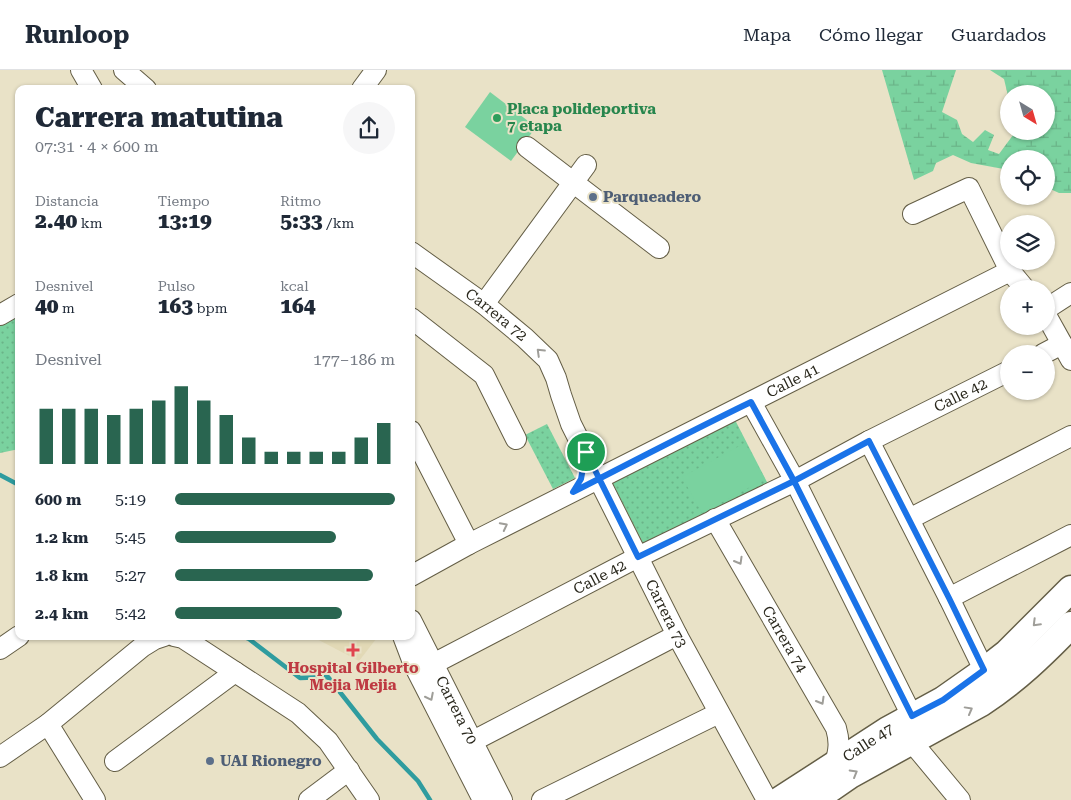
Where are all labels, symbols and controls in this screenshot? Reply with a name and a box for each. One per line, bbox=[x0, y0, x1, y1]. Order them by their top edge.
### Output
text: Runloop bbox=[25, 21, 129, 49]
text: Mapa bbox=[743, 24, 791, 45]
text: Cómo llegar bbox=[819, 24, 923, 45]
text: Guardados bbox=[951, 24, 1046, 45]
north arrow bbox=[1000, 85, 1055, 140]
map controls bbox=[1000, 85, 1055, 400]
place label: Placa polideportiva 7 etapa bbox=[507, 100, 656, 135]
text: Carrera matutina bbox=[35, 101, 283, 134]
button: share bbox=[343, 102, 395, 154]
marker: Placa polideportiva 7 etapa bbox=[491, 112, 503, 124]
text: 07:31 · 4 × 600 m bbox=[35, 137, 159, 156]
button: locate bbox=[1000, 150, 1055, 205]
place label: Parqueadero bbox=[603, 188, 701, 206]
marker: Parqueadero bbox=[587, 191, 599, 203]
text: Distancia bbox=[35, 193, 99, 209]
text: Tiempo bbox=[158, 193, 210, 209]
text: Ritmo bbox=[280, 193, 321, 209]
text: 2.40 bbox=[35, 209, 77, 233]
text: 13:19 bbox=[158, 209, 212, 233]
text: 5:33 bbox=[280, 209, 323, 233]
text: km bbox=[77, 215, 102, 231]
text: /km bbox=[323, 215, 354, 231]
button: layers bbox=[1000, 215, 1055, 270]
text: Desnivel bbox=[35, 278, 93, 294]
text: Pulso bbox=[158, 278, 195, 294]
text: kcal bbox=[280, 278, 309, 294]
button: + bbox=[1000, 280, 1055, 335]
street label: Carrera 72 bbox=[462, 285, 531, 345]
text: 40 bbox=[35, 294, 59, 318]
text: 163 bbox=[158, 294, 193, 318]
text: 164 bbox=[280, 294, 316, 318]
text: m bbox=[59, 300, 75, 316]
text: bpm bbox=[193, 300, 227, 316]
button: − bbox=[1000, 345, 1055, 400]
one-way arrow bbox=[536, 349, 545, 358]
text: Desnivel bbox=[35, 350, 102, 369]
text: 177–186 m bbox=[313, 350, 395, 369]
street label: Calle 41 bbox=[763, 360, 822, 401]
street label: Calle 42 bbox=[931, 374, 990, 416]
pin bbox=[565, 431, 607, 473]
icon: arrive bbox=[572, 438, 600, 466]
text: 600 m bbox=[35, 490, 81, 509]
text: 5:19 bbox=[115, 490, 146, 509]
one-way arrow bbox=[499, 522, 508, 532]
text: 1.2 km bbox=[35, 528, 88, 547]
text: 5:45 bbox=[115, 528, 146, 547]
one-way arrow bbox=[733, 555, 743, 564]
street label: Calle 42 bbox=[570, 556, 629, 598]
text: 1.8 km bbox=[35, 566, 88, 585]
text: 5:27 bbox=[115, 566, 146, 585]
street label: Carrera 73 bbox=[642, 576, 691, 651]
street label: Carrera 74 bbox=[758, 603, 811, 676]
text: 2.4 km bbox=[35, 604, 88, 623]
text: 5:42 bbox=[115, 604, 146, 623]
one-way arrow bbox=[1033, 617, 1042, 626]
marker: Hospital Gilberto Mejia Mejia bbox=[346, 643, 360, 657]
place label: Hospital Gilberto Mejia Mejia bbox=[287, 659, 419, 694]
street label: Carrera 70 bbox=[432, 673, 481, 747]
one-way arrow bbox=[424, 691, 434, 700]
one-way arrow bbox=[814, 696, 824, 705]
one-way arrow bbox=[964, 706, 973, 716]
street label: Calle 47 bbox=[839, 720, 897, 766]
place label: UAI Rionegro bbox=[220, 752, 322, 770]
marker: UAI Rionegro bbox=[204, 755, 216, 767]
one-way arrow bbox=[849, 769, 858, 779]

